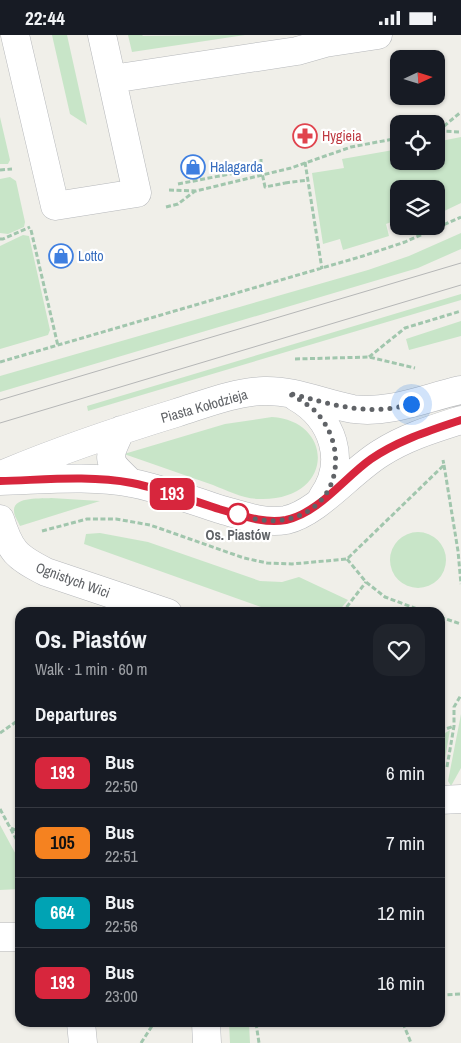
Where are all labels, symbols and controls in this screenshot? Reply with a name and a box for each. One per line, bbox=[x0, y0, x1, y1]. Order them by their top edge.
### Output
text: 22:44 bbox=[25, 5, 65, 31]
north arrow bbox=[390, 50, 445, 105]
map controls bbox=[390, 50, 445, 235]
button: locate bbox=[390, 115, 445, 170]
pharmacy icon: Hygieia bbox=[292, 123, 318, 149]
place label: Hygieia bbox=[322, 127, 362, 145]
shop icon: Halagarda bbox=[180, 154, 206, 180]
place label: Halagarda bbox=[210, 158, 264, 176]
button: layers bbox=[390, 180, 445, 235]
shop icon: Lotto bbox=[48, 243, 74, 269]
place label: Lotto bbox=[78, 247, 104, 265]
street label: Piasta Kołodzieja bbox=[159, 385, 250, 427]
your location bbox=[399, 392, 424, 417]
line badge: 193 bbox=[143, 478, 201, 510]
text: 193 bbox=[160, 481, 184, 506]
marker: Os. Piastów bbox=[227, 503, 249, 525]
place label: Os. Piastów bbox=[205, 526, 271, 544]
street label: Ognistych Wici bbox=[33, 558, 113, 602]
text: Os. Piastów bbox=[35, 623, 147, 655]
button: heart bbox=[373, 624, 425, 676]
text: Walk · 1 min · 60 m bbox=[35, 658, 148, 680]
text: Departures bbox=[35, 701, 117, 727]
text: Bus bbox=[105, 749, 134, 775]
text: 193 bbox=[50, 760, 75, 785]
text: 6 min bbox=[386, 760, 425, 786]
text: 22:50 bbox=[105, 775, 138, 797]
text: Bus bbox=[105, 819, 134, 845]
text: 105 bbox=[50, 830, 75, 855]
text: 7 min bbox=[386, 830, 425, 856]
text: 22:51 bbox=[105, 845, 138, 867]
text: Bus bbox=[105, 889, 134, 915]
text: 664 bbox=[50, 900, 75, 925]
text: 12 min bbox=[377, 900, 425, 926]
text: 22:56 bbox=[105, 915, 138, 937]
text: Bus bbox=[105, 959, 134, 985]
text: 193 bbox=[50, 970, 75, 995]
text: 16 min bbox=[377, 970, 425, 996]
text: 23:00 bbox=[105, 985, 138, 1007]

